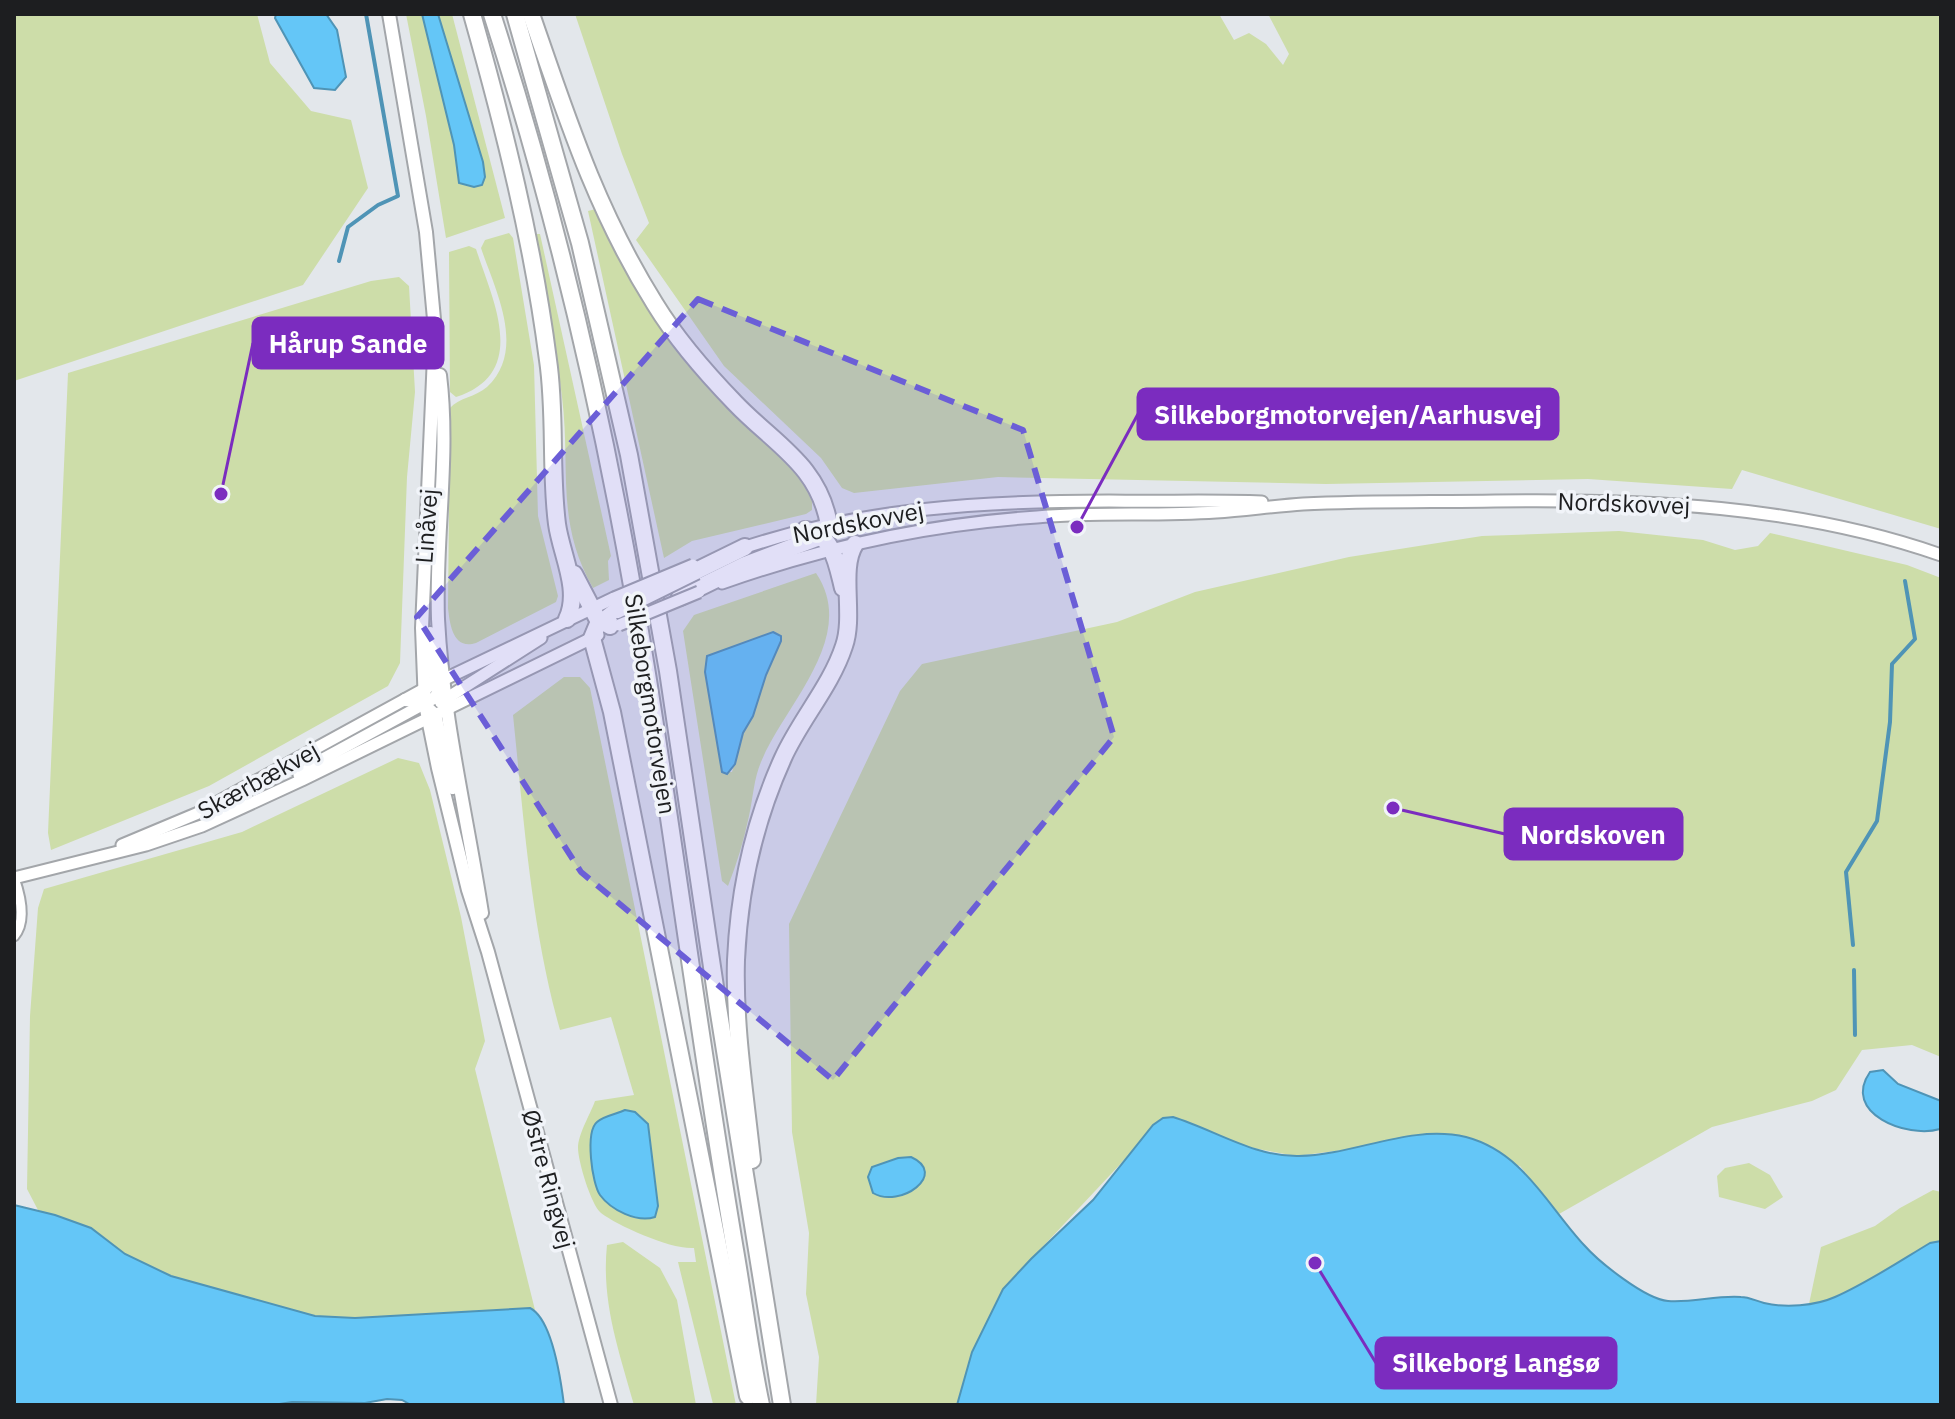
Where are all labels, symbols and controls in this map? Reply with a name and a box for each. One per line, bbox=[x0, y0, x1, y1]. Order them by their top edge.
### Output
callout: Hårup Sande bbox=[253, 318, 443, 368]
text: Hårup Sande bbox=[269, 326, 427, 360]
callout: Silkeborgmotorvejen/Aarhusvej bbox=[1138, 389, 1558, 439]
text: Silkeborgmotorvejen/Aarhusvej bbox=[1154, 397, 1542, 431]
street label: Nordskovvej bbox=[1557, 485, 1691, 521]
street label: Linåvej bbox=[407, 487, 445, 565]
street label: Nordskovvej bbox=[790, 494, 926, 550]
street label: Silkeborgmotorvejen bbox=[618, 591, 684, 817]
street label: Skærbækvej bbox=[192, 734, 324, 826]
callout: Nordskoven bbox=[1505, 809, 1682, 859]
text: Nordskoven bbox=[1520, 817, 1666, 851]
street label: Østre Ringvej bbox=[515, 1106, 583, 1252]
callout: Silkeborg Langsø bbox=[1376, 1338, 1616, 1388]
text: Silkeborg Langsø bbox=[1392, 1345, 1600, 1379]

